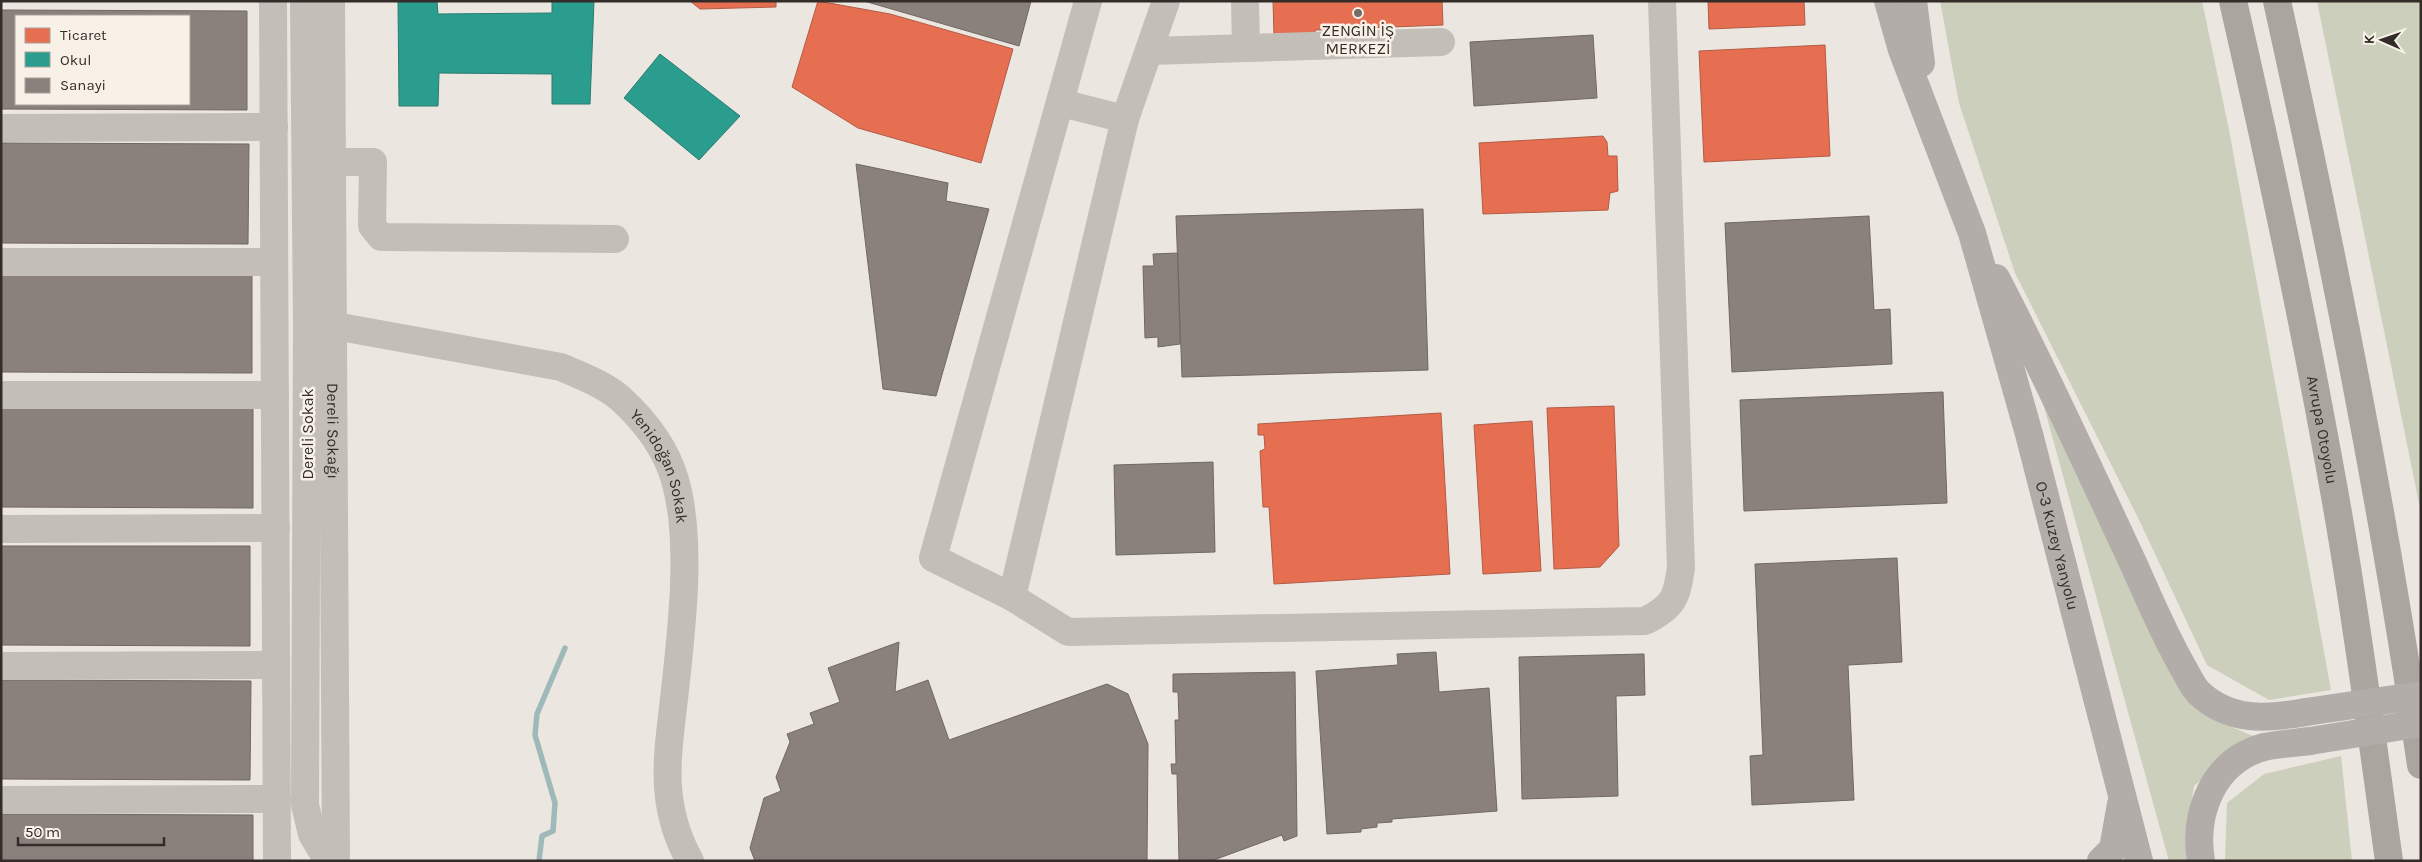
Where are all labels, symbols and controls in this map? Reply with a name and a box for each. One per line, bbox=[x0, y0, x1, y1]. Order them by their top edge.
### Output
marker: ZENGİN İŞ MERKEZİ bbox=[1352, 7, 1364, 19]
legend bbox=[15, 15, 190, 105]
north arrow bbox=[2357, 15, 2407, 65]
place label: ZENGİN İŞ MERKEZİ bbox=[1321, 21, 1395, 58]
text: Ticaret bbox=[60, 26, 107, 44]
text: K bbox=[2361, 34, 2378, 44]
text: Okul bbox=[60, 51, 91, 69]
text: Sanayi bbox=[60, 76, 106, 94]
street label: Avrupa Otoyolu bbox=[2303, 374, 2342, 485]
street label: Dereli Sokağı bbox=[323, 383, 343, 479]
street label: Dereli Sokak bbox=[298, 388, 317, 480]
street label: Yenidoğan Sokak bbox=[626, 405, 692, 524]
street label: O-3 Kuzey Yanyolu bbox=[2032, 479, 2083, 612]
scale bar bbox=[18, 814, 164, 846]
text: 50 m bbox=[25, 823, 60, 841]

